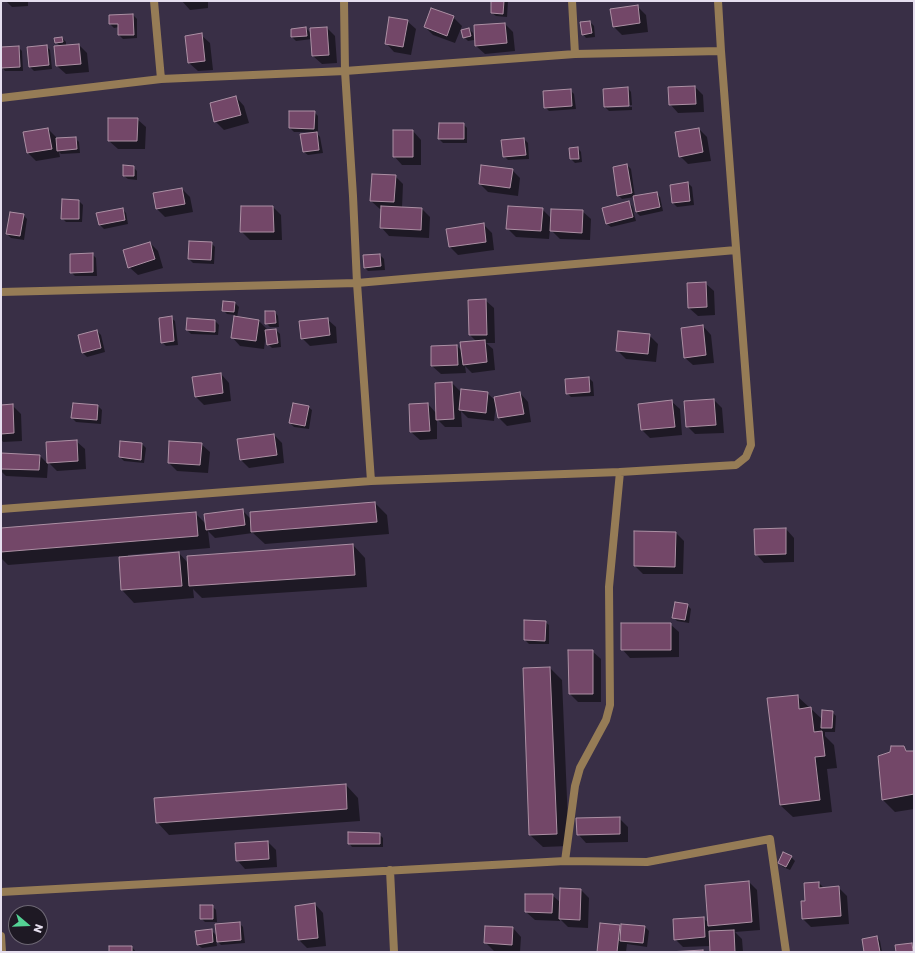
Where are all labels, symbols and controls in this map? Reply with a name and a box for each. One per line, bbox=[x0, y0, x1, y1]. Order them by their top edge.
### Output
north arrow bbox=[8, 905, 48, 945]
text: N bbox=[29, 922, 47, 935]

